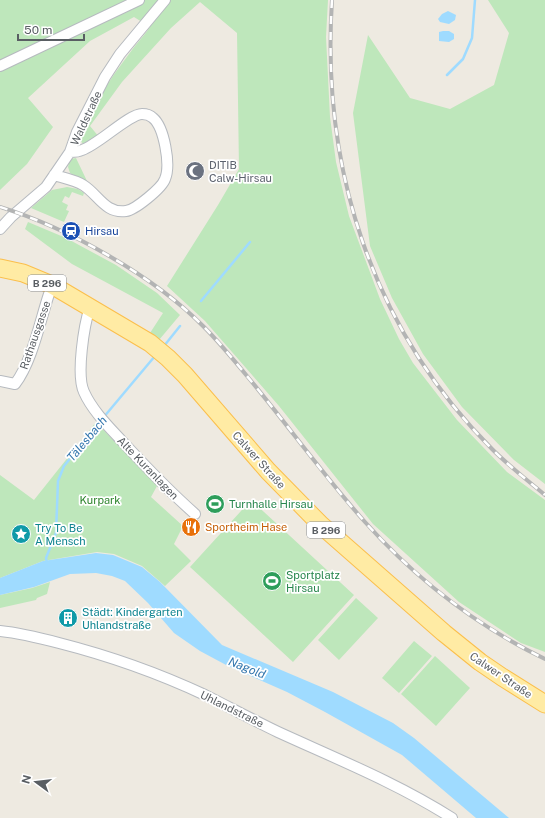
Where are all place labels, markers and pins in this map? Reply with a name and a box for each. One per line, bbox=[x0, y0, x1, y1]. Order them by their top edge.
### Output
place label: DITIB Calw-Hirsau bbox=[209, 159, 272, 184]
mosque icon: DITIB Calw-Hirsau bbox=[184, 160, 206, 182]
station icon: Hirsau bbox=[60, 220, 82, 242]
place label: Hirsau bbox=[85, 225, 119, 237]
sports icon: Turnhalle Hirsau bbox=[204, 493, 226, 515]
place label: Turnhalle Hirsau bbox=[229, 498, 313, 510]
restaurant icon: Sportheim Hase bbox=[180, 516, 202, 538]
place label: Sportheim Hase bbox=[205, 521, 287, 533]
place label: Try To Be A Mensch bbox=[35, 522, 86, 547]
place icon: Try To Be A Mensch bbox=[10, 523, 32, 545]
place label: Sportplatz Hirsau bbox=[286, 569, 340, 594]
sports icon: Sportplatz Hirsau bbox=[261, 570, 283, 592]
place label: Städt: Kindergarten Uhlandstraße bbox=[82, 606, 183, 631]
building icon: Städt: Kindergarten Uhlandstraße bbox=[57, 607, 79, 629]

